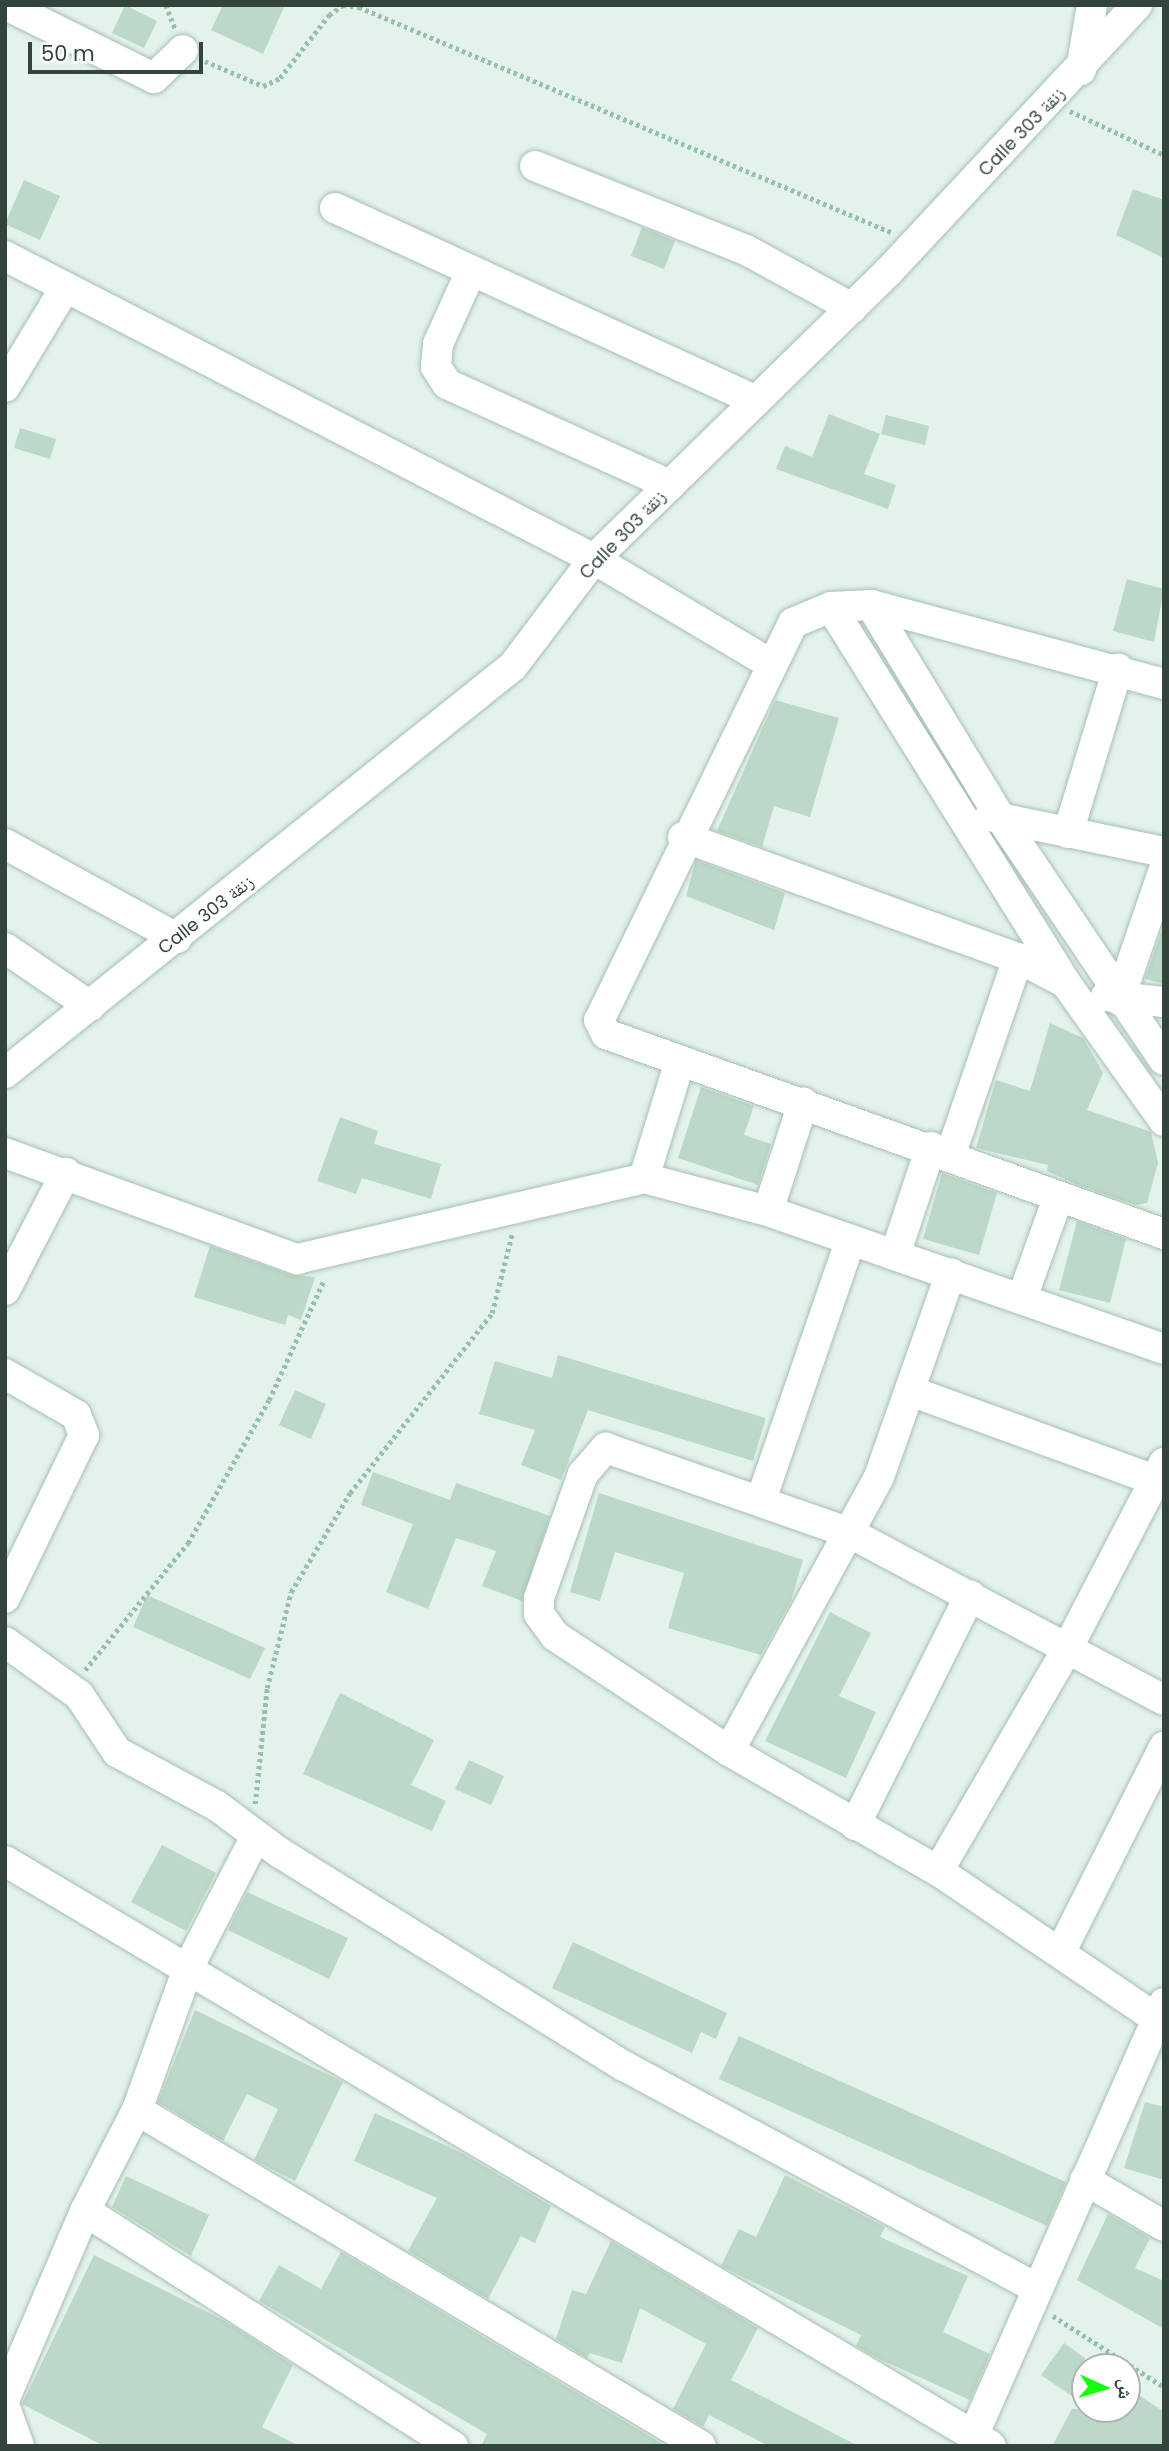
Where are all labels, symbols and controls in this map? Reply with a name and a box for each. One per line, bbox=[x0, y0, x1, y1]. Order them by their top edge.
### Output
scale bar bbox=[32, 28, 206, 72]
text: 50 m bbox=[41, 39, 95, 68]
street label: Calle 303 زنقة bbox=[974, 83, 1070, 181]
street label: Calle 303 زنقة bbox=[575, 486, 671, 584]
street label: Calle 303 زنقة bbox=[154, 871, 258, 959]
north arrow bbox=[1071, 2353, 1141, 2423]
text: ش bbox=[1111, 2378, 1140, 2400]

